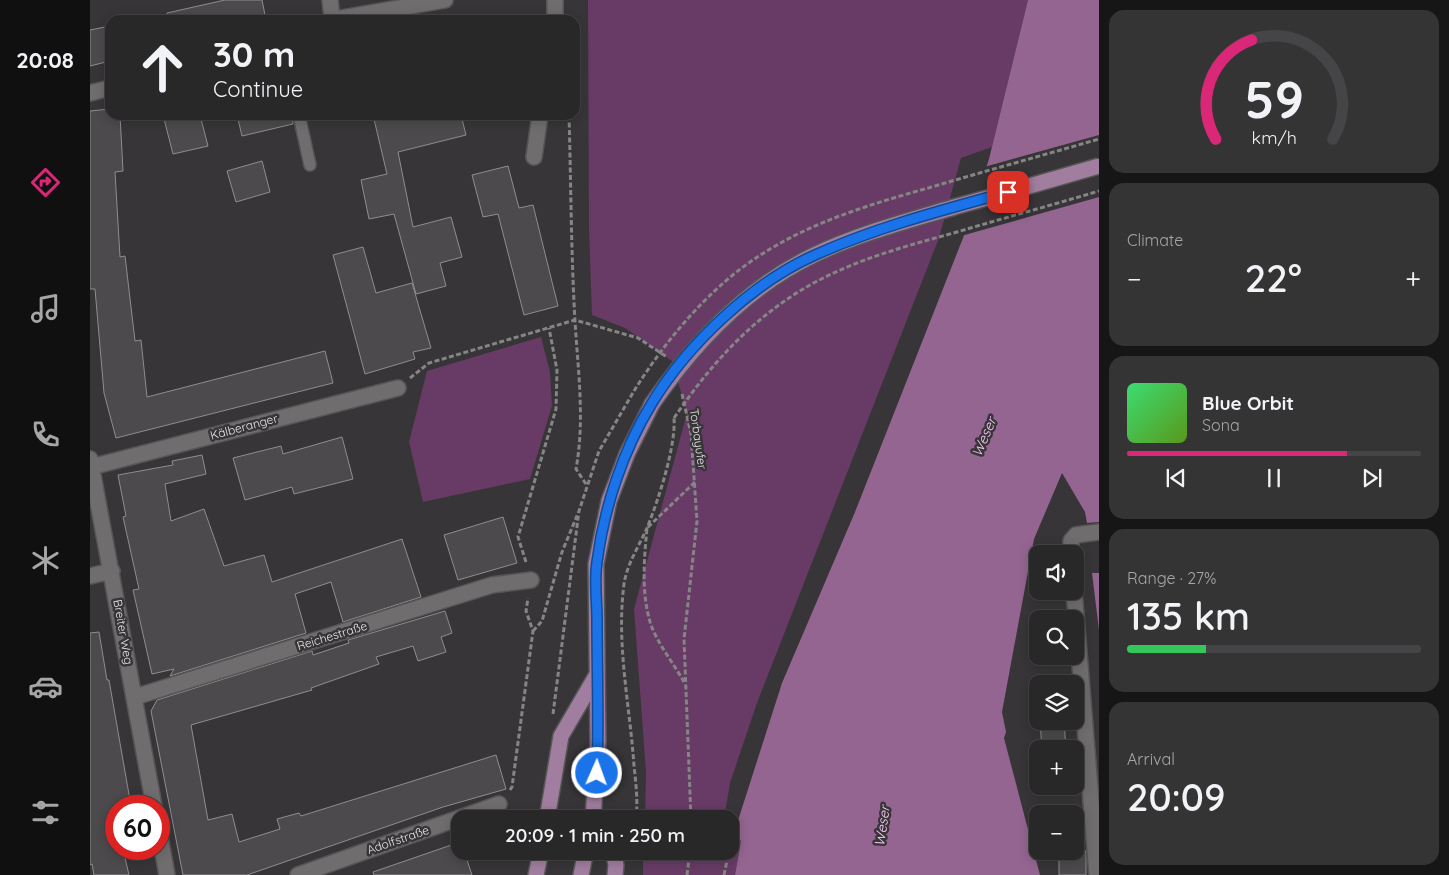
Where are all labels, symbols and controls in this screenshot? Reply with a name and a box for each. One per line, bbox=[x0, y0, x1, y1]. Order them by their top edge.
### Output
text: 30 m bbox=[213, 32, 295, 76]
icon: ahead bbox=[130, 35, 195, 100]
text: 20:08 bbox=[16, 46, 74, 74]
text: 59 bbox=[1244, 66, 1304, 131]
text: Continue bbox=[213, 75, 303, 103]
text: km/h bbox=[1251, 126, 1297, 148]
icon: directions bbox=[28, 165, 63, 200]
pin bbox=[987, 171, 1029, 213]
icon: arrive bbox=[994, 178, 1022, 206]
text: Climate bbox=[1127, 230, 1183, 250]
text: 22° bbox=[1245, 254, 1302, 302]
text: − bbox=[1127, 261, 1142, 296]
text: + bbox=[1405, 261, 1421, 296]
icon: music bbox=[28, 291, 63, 326]
text: Blue Orbit bbox=[1202, 391, 1294, 415]
street label: Torbayufer bbox=[687, 408, 710, 471]
street label: Kälberanger bbox=[208, 410, 280, 443]
water label: Weser bbox=[968, 413, 1001, 459]
text: Sona bbox=[1202, 415, 1240, 435]
icon: phone bbox=[28, 417, 63, 452]
icon: previous bbox=[1162, 464, 1190, 492]
icon: pause bbox=[1260, 464, 1288, 492]
icon: next bbox=[1358, 464, 1386, 492]
icon: climate bbox=[28, 543, 63, 578]
map controls bbox=[1029, 545, 1084, 860]
button: sound bbox=[1029, 545, 1084, 600]
text: Range · 27% bbox=[1127, 568, 1216, 588]
text: 135 km bbox=[1127, 592, 1250, 640]
street label: Breiter Weg bbox=[110, 598, 137, 666]
button: search bbox=[1029, 610, 1084, 665]
street label: Reichestraße bbox=[295, 618, 369, 653]
icon: car bbox=[28, 669, 63, 704]
button: layers bbox=[1029, 675, 1084, 730]
button: + bbox=[1029, 740, 1084, 795]
position arrow bbox=[570, 746, 622, 798]
text: Arrival bbox=[1127, 749, 1175, 769]
text: 20:09 bbox=[1127, 773, 1225, 821]
icon: filters bbox=[28, 795, 63, 830]
speed limit sign: 60 bbox=[105, 795, 170, 860]
water label: Weser bbox=[870, 803, 894, 848]
button: − bbox=[1029, 805, 1084, 860]
street label: Adolfstraße bbox=[365, 822, 431, 857]
text: 20:09 · 1 min · 250 m bbox=[505, 823, 685, 847]

